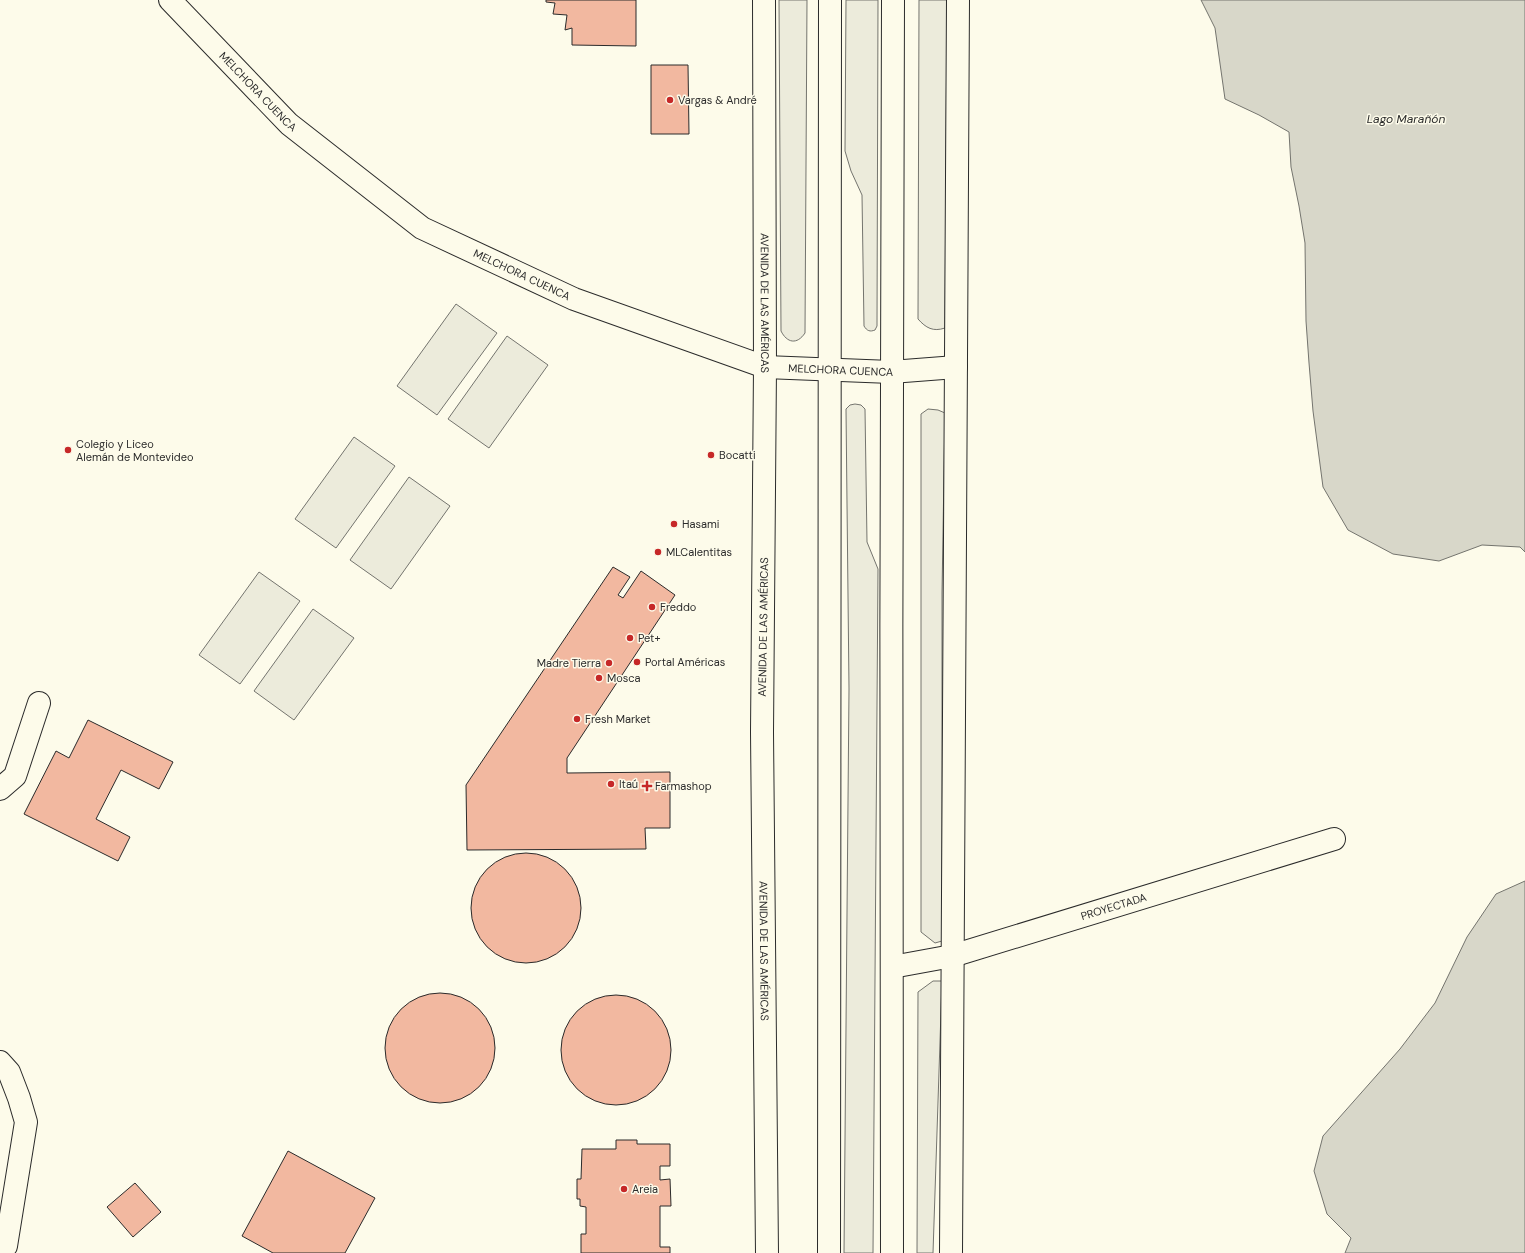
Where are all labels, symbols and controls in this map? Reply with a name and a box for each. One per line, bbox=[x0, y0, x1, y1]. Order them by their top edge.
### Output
street label: MELCHORA CUENCA bbox=[216, 49, 299, 134]
place label: Vargas & André bbox=[678, 93, 757, 107]
marker: Vargas & André bbox=[665, 95, 675, 105]
water label: Lago Marañón bbox=[1367, 111, 1445, 127]
street label: AVENIDA DE LAS AMÉRICAS bbox=[758, 233, 772, 373]
street label: MELCHORA CUENCA bbox=[471, 246, 573, 303]
street label: MELCHORA CUENCA bbox=[788, 361, 894, 379]
place label: Colegio y Liceo Alemán de Montevideo bbox=[76, 437, 193, 464]
marker: Colegio y Liceo Alemán de Montevideo bbox=[63, 445, 73, 455]
place label: Bocatti bbox=[719, 448, 756, 462]
marker: Bocatti bbox=[706, 450, 716, 460]
place label: Hasami bbox=[682, 517, 719, 531]
marker: Hasami bbox=[669, 519, 679, 529]
place label: MLCalentitas bbox=[666, 545, 732, 559]
marker: MLCalentitas bbox=[653, 547, 663, 557]
street label: AVENIDA DE LAS AMÉRICAS bbox=[755, 557, 771, 697]
place label: Freddo bbox=[660, 600, 696, 614]
marker: Freddo bbox=[647, 602, 657, 612]
place label: Pet+ bbox=[638, 631, 660, 645]
marker: Pet+ bbox=[625, 633, 635, 643]
place label: Portal Américas bbox=[645, 655, 725, 669]
place label: Madre Tierra bbox=[537, 656, 601, 670]
marker: Portal Américas bbox=[632, 657, 642, 667]
marker: Madre Tierra bbox=[604, 658, 614, 668]
place label: Mosca bbox=[607, 671, 641, 685]
marker: Mosca bbox=[594, 673, 604, 683]
place label: Fresh Market bbox=[585, 712, 651, 726]
marker: Fresh Market bbox=[572, 714, 582, 724]
place label: Itaú bbox=[619, 777, 638, 791]
marker: Itaú bbox=[606, 779, 616, 789]
place label: Farmashop bbox=[655, 779, 712, 793]
marker: Farmashop bbox=[642, 781, 652, 791]
street label: AVENIDA DE LAS AMÉRICAS bbox=[756, 881, 772, 1021]
street label: PROYECTADA bbox=[1079, 890, 1148, 923]
place label: Areia bbox=[632, 1182, 658, 1196]
marker: Areia bbox=[619, 1184, 629, 1194]

